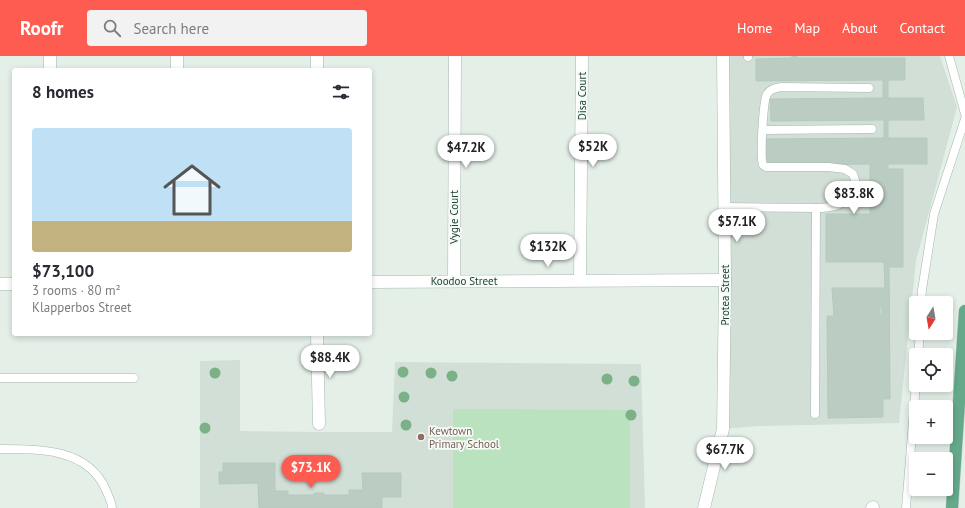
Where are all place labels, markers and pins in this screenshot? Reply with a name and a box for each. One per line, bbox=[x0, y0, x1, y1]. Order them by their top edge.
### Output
pin: $52K bbox=[569, 134, 617, 168]
pin: $47.2K bbox=[433, 135, 499, 169]
pin: $83.8K bbox=[821, 181, 887, 215]
pin: $57.1K bbox=[704, 209, 770, 243]
pin: $132K bbox=[520, 234, 576, 268]
pin: $88.4K bbox=[297, 345, 363, 379]
place label: Kewtown Primary School bbox=[429, 424, 500, 451]
marker: Kewtown Primary School bbox=[416, 432, 426, 442]
pin: $67.7K bbox=[692, 437, 758, 471]
pin: $73.1K bbox=[278, 455, 344, 489]

